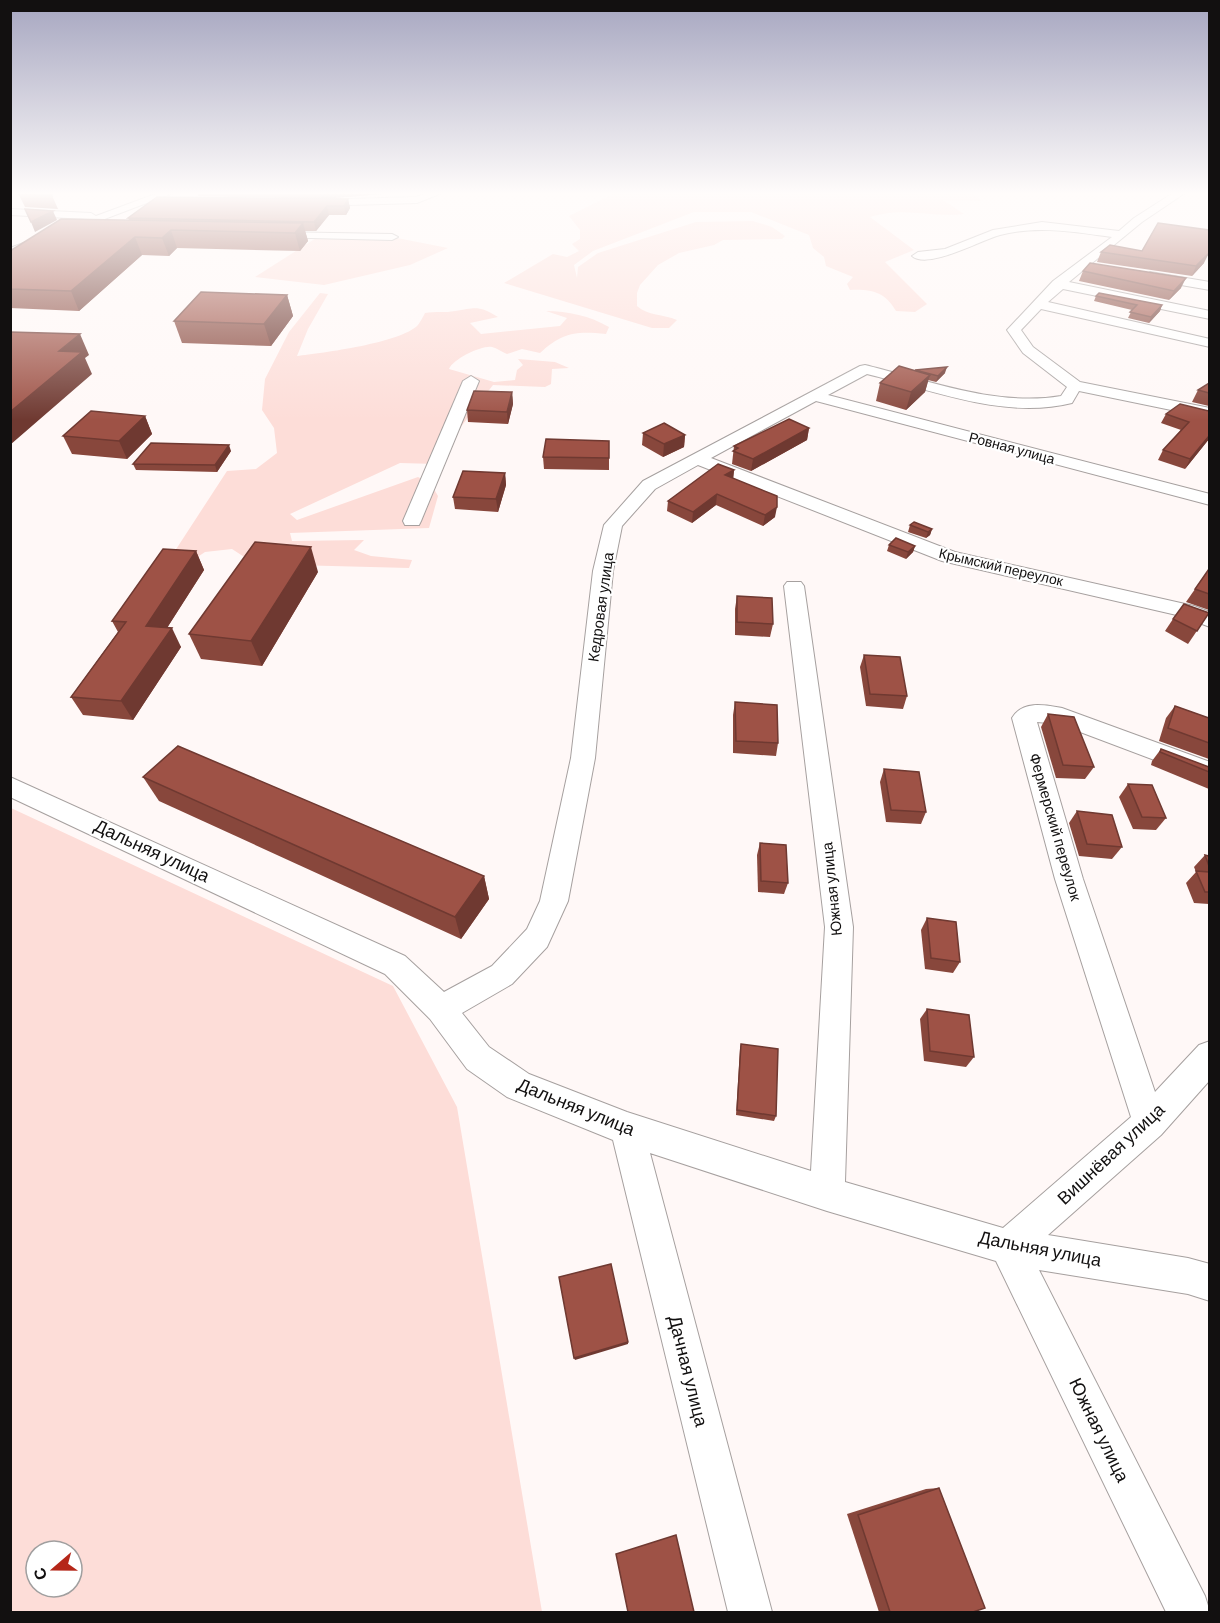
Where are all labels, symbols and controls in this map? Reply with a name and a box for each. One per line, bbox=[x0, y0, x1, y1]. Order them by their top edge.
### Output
street label: Ровная улица bbox=[967, 428, 1057, 467]
street label: Крымский переулок bbox=[937, 544, 1066, 589]
street label: Кедровая улица bbox=[583, 550, 617, 663]
street label: Фермерский переулок bbox=[1026, 751, 1086, 903]
street label: Дальняя улица bbox=[91, 814, 214, 887]
street label: Южная улица bbox=[817, 841, 845, 937]
street label: Дальняя улица bbox=[514, 1073, 639, 1140]
street label: Вишнёвая улица bbox=[1052, 1097, 1169, 1209]
street label: Дальняя улица bbox=[977, 1225, 1104, 1271]
street label: Дачная улица bbox=[665, 1313, 714, 1430]
street label: Южная улица bbox=[1065, 1374, 1135, 1486]
north arrow bbox=[24, 1539, 84, 1599]
text: С bbox=[28, 1565, 50, 1583]

